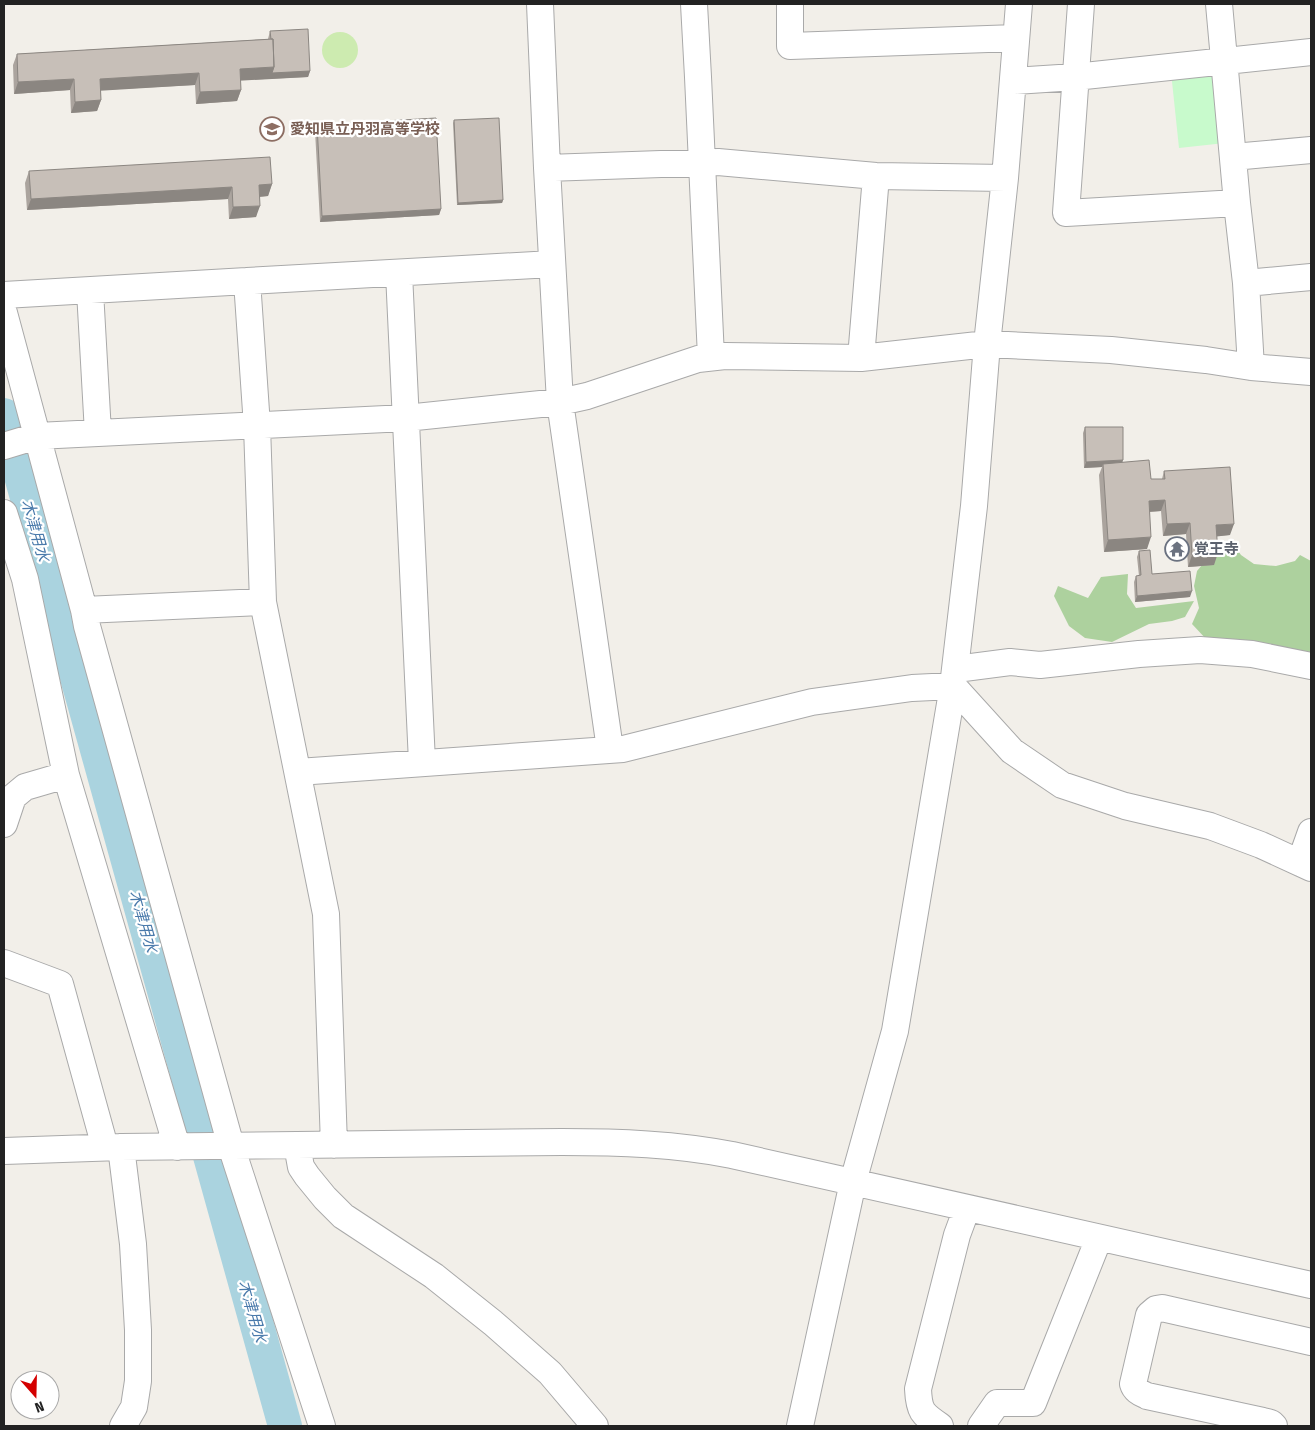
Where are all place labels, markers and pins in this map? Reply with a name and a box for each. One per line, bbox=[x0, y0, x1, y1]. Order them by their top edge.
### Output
school or university icon: 愛知県立丹羽高等学校 bbox=[259, 116, 285, 142]
place label: 愛知県立丹羽高等学校 bbox=[290, 120, 440, 138]
temple icon: 覚王寺 bbox=[1164, 536, 1190, 562]
place label: 覚王寺 bbox=[1194, 540, 1239, 558]

